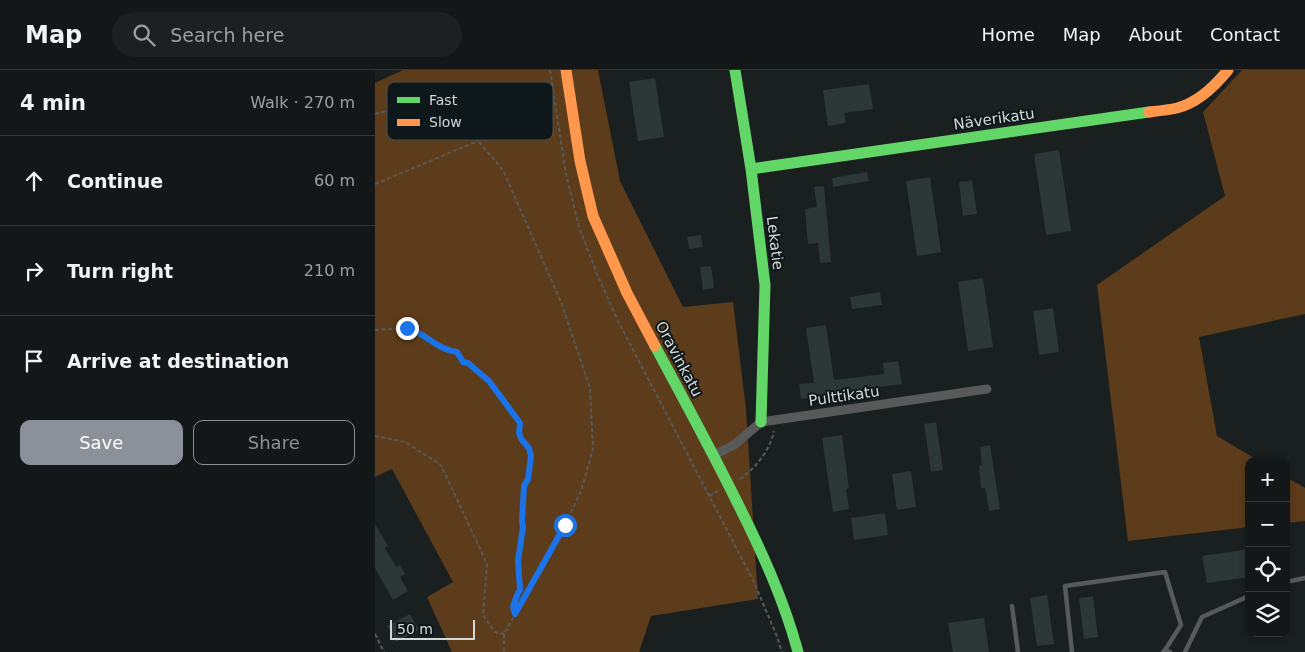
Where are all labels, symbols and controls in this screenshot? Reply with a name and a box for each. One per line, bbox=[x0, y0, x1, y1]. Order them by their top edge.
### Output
search box bbox=[112, 12, 462, 57]
text: Map bbox=[25, 21, 82, 49]
icon: search bbox=[130, 21, 158, 49]
text: Search here bbox=[170, 24, 284, 46]
text: Home bbox=[982, 24, 1035, 45]
text: Map bbox=[1063, 24, 1101, 45]
text: About bbox=[1129, 24, 1182, 45]
text: Contact bbox=[1210, 24, 1280, 45]
legend bbox=[387, 82, 553, 140]
text: 4 min bbox=[20, 91, 86, 115]
text: Fast bbox=[429, 92, 458, 108]
text: Walk · 270 m bbox=[250, 93, 355, 112]
street label: Näverikatu bbox=[952, 104, 1036, 134]
text: Slow bbox=[429, 114, 462, 130]
icon: ahead bbox=[20, 167, 48, 195]
text: Continue bbox=[67, 170, 163, 192]
text: 60 m bbox=[314, 171, 355, 190]
street label: Lekatie bbox=[763, 215, 787, 271]
icon: right bbox=[20, 257, 48, 285]
text: Turn right bbox=[67, 260, 173, 282]
text: 210 m bbox=[304, 261, 355, 280]
route end bbox=[396, 317, 419, 340]
street label: Oravinkatu bbox=[652, 318, 706, 400]
icon: arrive bbox=[20, 347, 48, 375]
text: Arrive at destination bbox=[67, 350, 289, 372]
street label: Pulttikatu bbox=[807, 382, 881, 410]
button: Save bbox=[20, 420, 183, 465]
button: Share bbox=[193, 420, 355, 465]
map controls bbox=[1245, 457, 1290, 637]
button: + bbox=[1245, 457, 1290, 502]
button: − bbox=[1245, 502, 1290, 547]
route start bbox=[554, 514, 577, 537]
button: locate bbox=[1245, 547, 1290, 592]
button: layers bbox=[1245, 592, 1290, 637]
scale bar bbox=[390, 617, 475, 640]
text: 50 m bbox=[397, 621, 433, 637]

